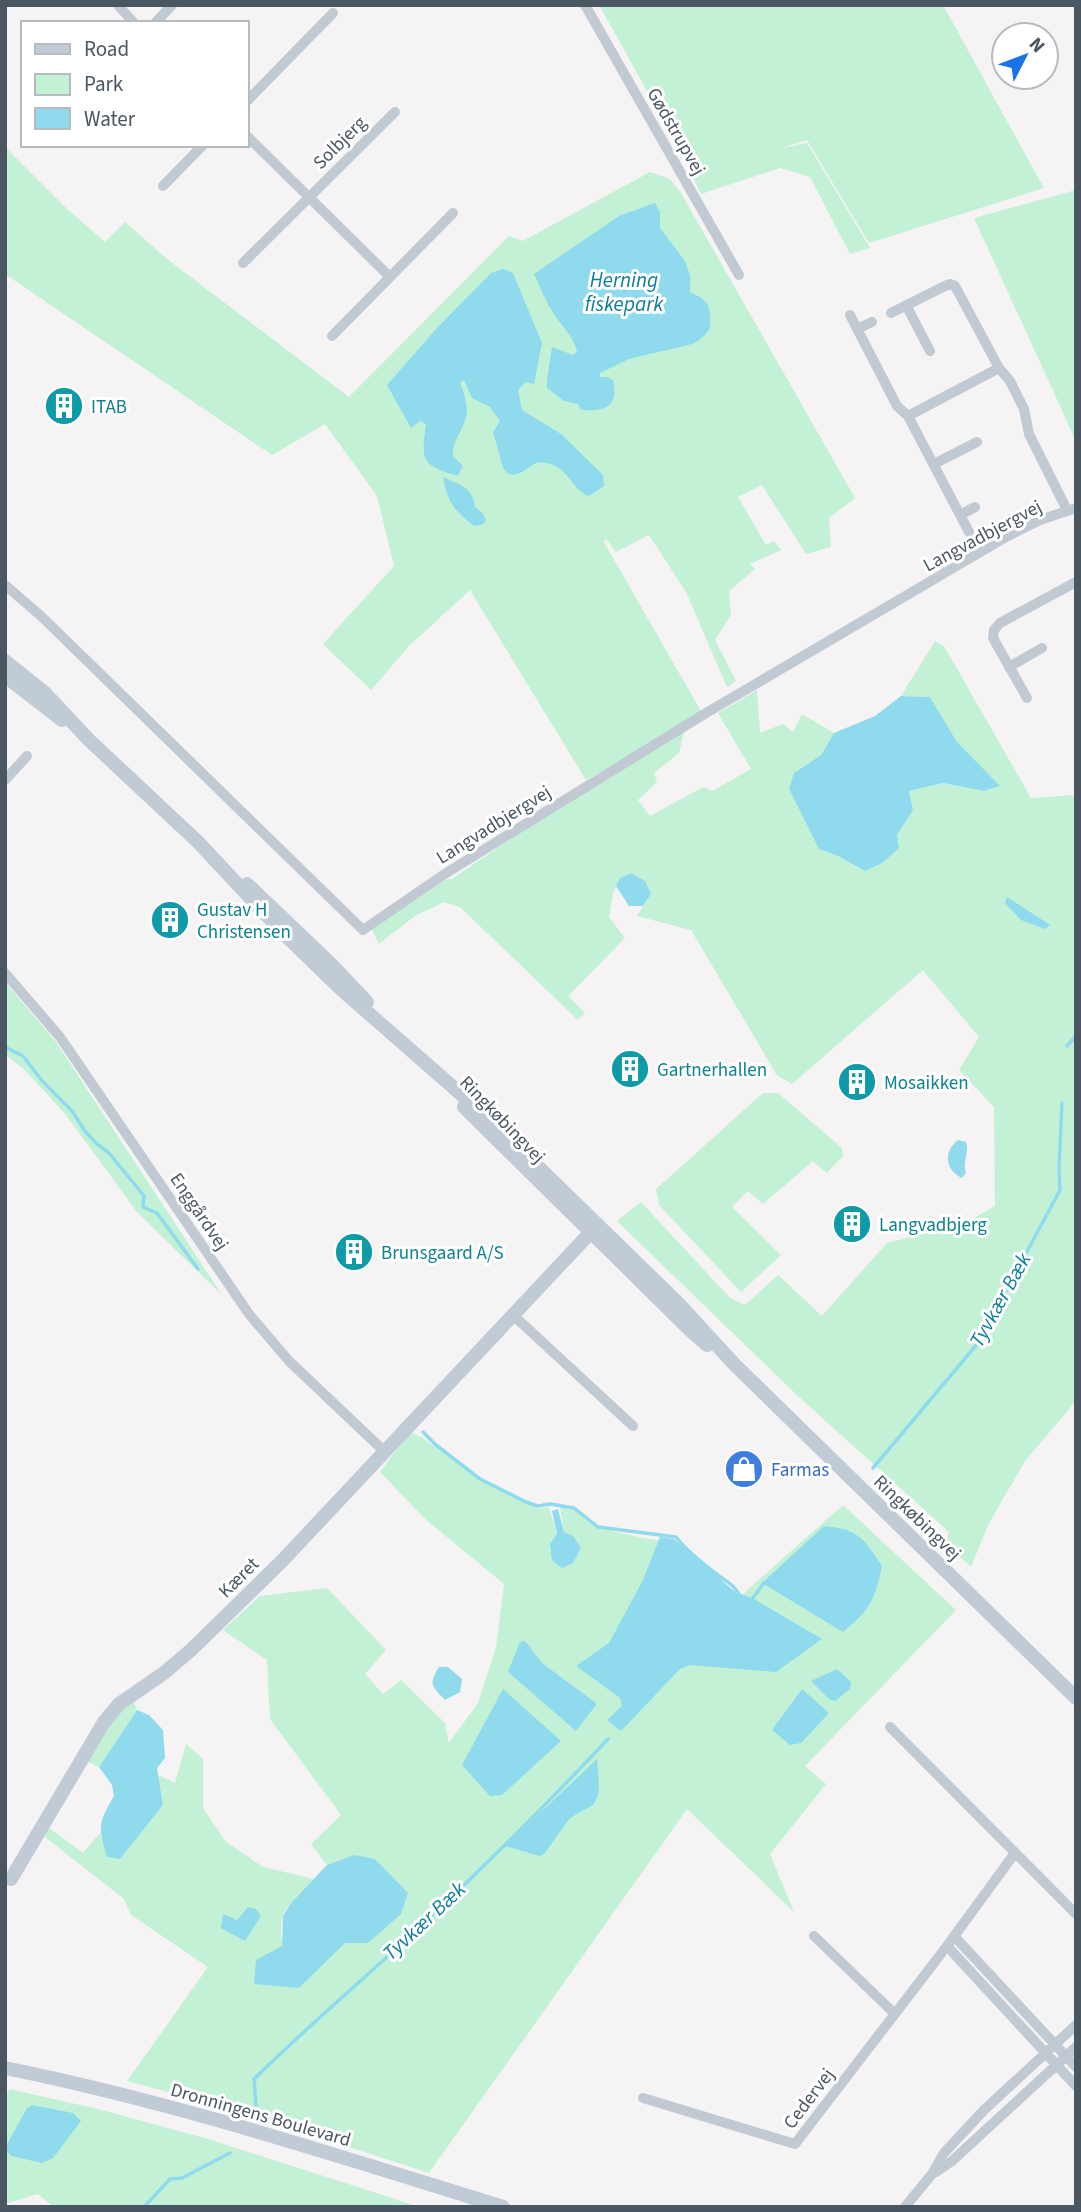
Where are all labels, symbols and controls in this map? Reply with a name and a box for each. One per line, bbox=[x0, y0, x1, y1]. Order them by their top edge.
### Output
legend bbox=[21, 21, 248, 147]
north arrow bbox=[990, 21, 1060, 91]
text: N bbox=[1022, 32, 1051, 59]
text: Road bbox=[84, 34, 129, 64]
text: Park bbox=[84, 69, 124, 99]
street label: Gødstrupvej bbox=[640, 83, 712, 180]
text: Water bbox=[84, 104, 136, 134]
street label: Solbjerg bbox=[307, 110, 373, 176]
water label: Herning fiskepark bbox=[585, 265, 664, 319]
building icon: ITAB bbox=[43, 385, 85, 427]
place label: ITAB bbox=[91, 394, 127, 421]
street label: Langvadbjergvej bbox=[919, 494, 1047, 579]
street label: Langvadbjergvej bbox=[431, 779, 556, 871]
place label: Gustav H Christensen bbox=[197, 897, 291, 946]
building icon: Gustav H Christensen bbox=[149, 899, 191, 941]
building icon: Gartnerhallen bbox=[609, 1048, 651, 1090]
place label: Gartnerhallen bbox=[657, 1057, 767, 1084]
building icon: Mosaikken bbox=[836, 1061, 878, 1103]
street label: Ringkøbingvej bbox=[453, 1070, 551, 1170]
place label: Mosaikken bbox=[884, 1070, 969, 1097]
street label: Enggårdvej bbox=[163, 1168, 235, 1256]
building icon: Langvadbjerg bbox=[831, 1203, 873, 1245]
place label: Langvadbjerg bbox=[879, 1212, 987, 1239]
building icon: Brunsgaard A/S bbox=[333, 1231, 375, 1273]
place label: Brunsgaard A/S bbox=[381, 1240, 504, 1267]
water label: Tyvkær Bæk bbox=[962, 1246, 1039, 1353]
shop icon: Farmas bbox=[723, 1448, 765, 1490]
place label: Farmas bbox=[771, 1457, 829, 1484]
street label: Ringkøbingvej bbox=[867, 1469, 967, 1567]
street label: Kæret bbox=[213, 1551, 266, 1605]
water label: Tyvkær Bæk bbox=[376, 1874, 473, 1967]
street label: Cedervej bbox=[777, 2063, 841, 2135]
street label: Dronningens Boulevard bbox=[167, 2077, 354, 2154]

